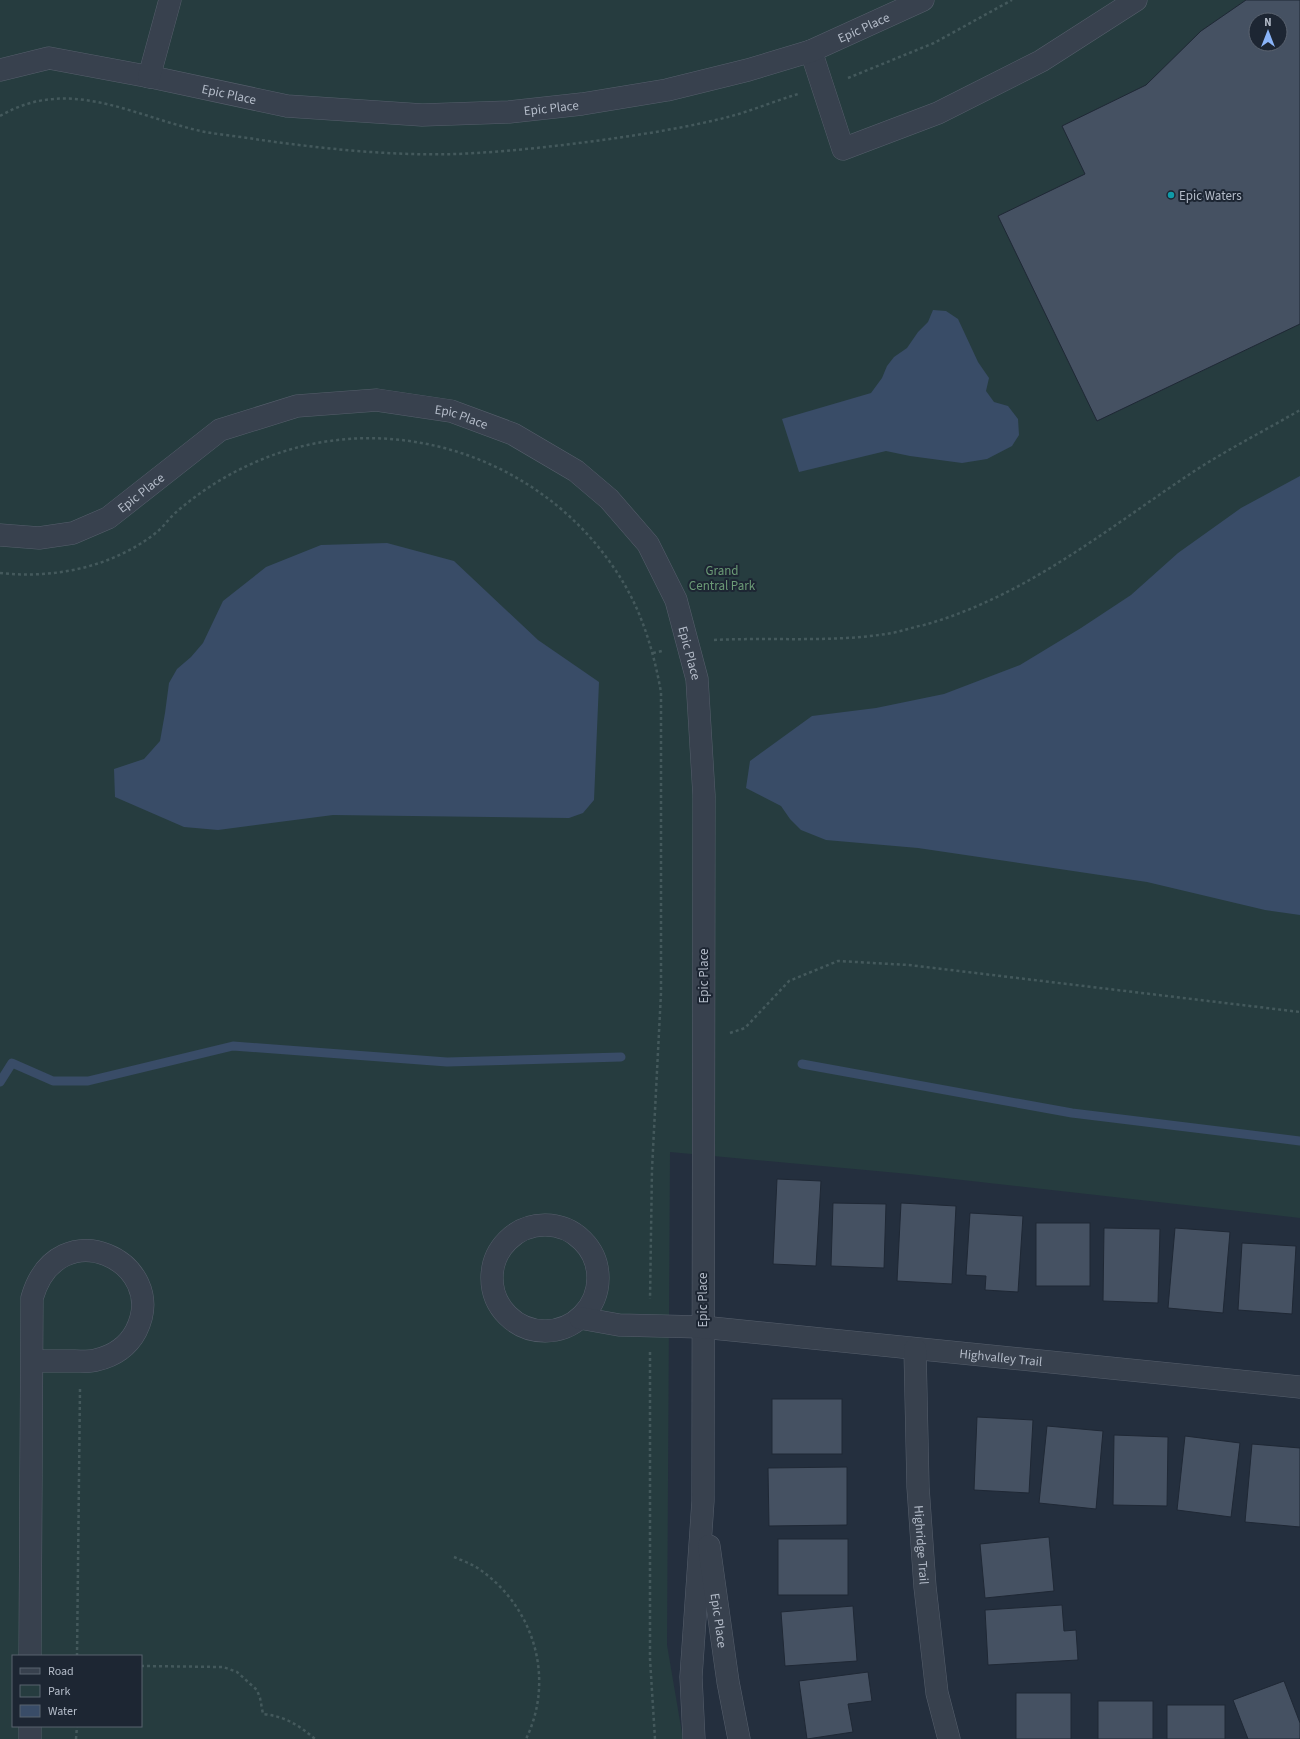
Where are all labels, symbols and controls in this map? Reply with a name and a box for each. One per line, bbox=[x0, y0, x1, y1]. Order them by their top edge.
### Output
street label: Epic Place bbox=[835, 8, 893, 48]
north arrow bbox=[1248, 12, 1288, 52]
text: N bbox=[1264, 15, 1272, 30]
street label: Epic Place bbox=[200, 80, 258, 109]
street label: Epic Place bbox=[523, 96, 580, 120]
place label: Epic Waters bbox=[1179, 187, 1242, 205]
marker: Epic Waters bbox=[1166, 190, 1176, 200]
street label: Epic Place bbox=[433, 401, 490, 434]
street label: Epic Place bbox=[114, 469, 168, 517]
park label: Grand Central Park bbox=[689, 562, 756, 595]
street label: Epic Place bbox=[673, 624, 705, 682]
street label: Epic Place bbox=[695, 948, 713, 1004]
street label: Epic Place bbox=[694, 1272, 712, 1328]
street label: Highvalley Trail bbox=[958, 1345, 1043, 1371]
street label: Highridge Trail bbox=[909, 1505, 933, 1585]
street label: Epic Place bbox=[706, 1592, 731, 1649]
legend bbox=[12, 1655, 142, 1727]
text: Road bbox=[48, 1663, 74, 1680]
text: Park bbox=[48, 1683, 70, 1700]
text: Water bbox=[48, 1703, 78, 1720]

